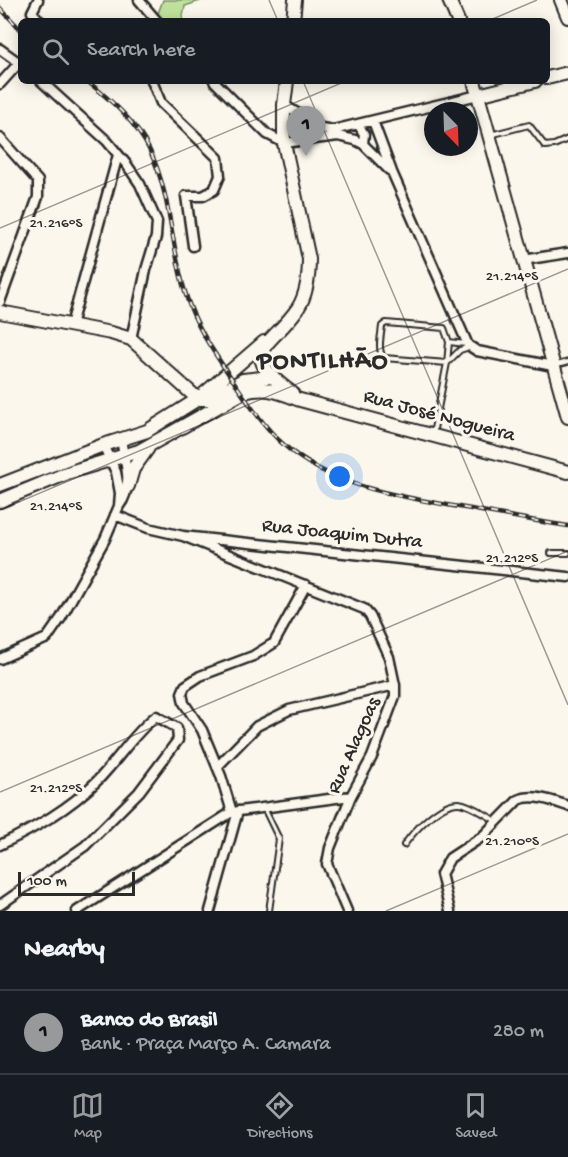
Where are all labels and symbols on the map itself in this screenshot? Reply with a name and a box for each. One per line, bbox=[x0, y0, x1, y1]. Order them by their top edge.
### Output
north arrow bbox=[424, 102, 478, 156]
pin: 1 bbox=[286, 106, 326, 156]
text: 21.216°S bbox=[30, 215, 82, 233]
text: 21.214°S bbox=[486, 268, 538, 286]
district label: PONTILHÃO bbox=[255, 347, 389, 378]
street label: Rua José Nogueira bbox=[361, 386, 518, 449]
your location bbox=[325, 462, 354, 491]
text: 21.214°S bbox=[30, 498, 82, 516]
street label: Rua Joaquim Dutra bbox=[261, 515, 424, 555]
text: 21.212°S bbox=[486, 550, 538, 568]
street label: Rua Alagoas bbox=[323, 694, 387, 798]
text: 21.212°S bbox=[30, 780, 82, 798]
text: 21.210°S bbox=[485, 833, 539, 851]
scale bar bbox=[18, 869, 135, 896]

